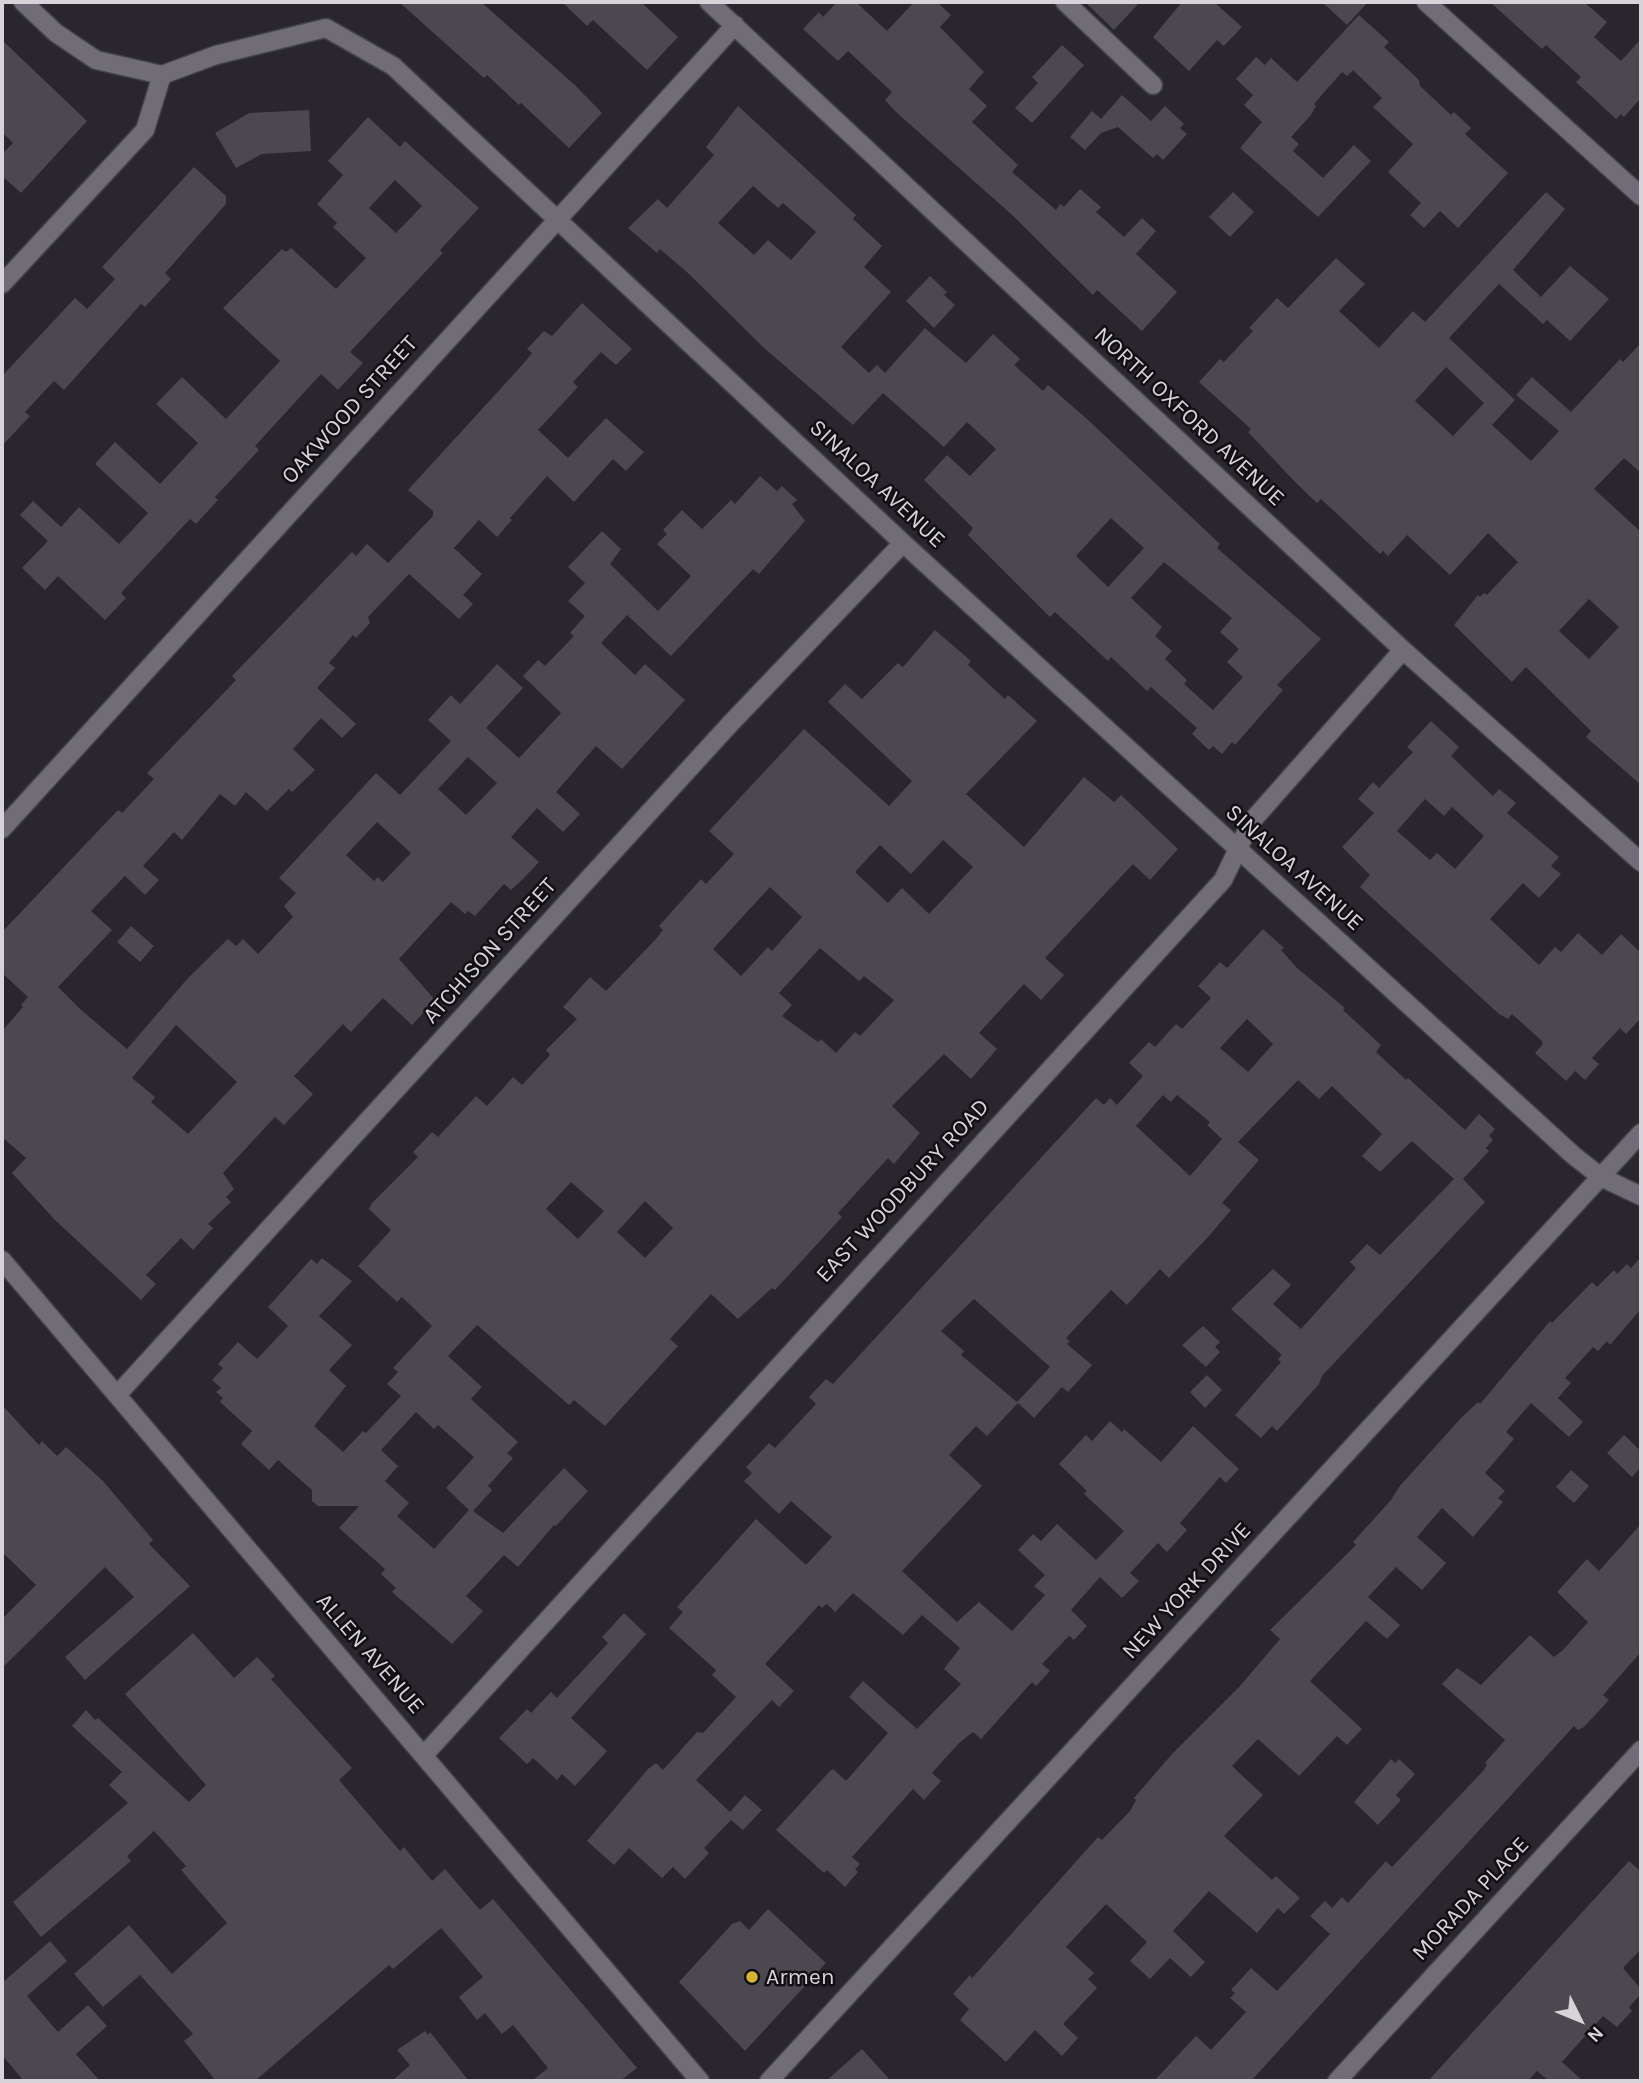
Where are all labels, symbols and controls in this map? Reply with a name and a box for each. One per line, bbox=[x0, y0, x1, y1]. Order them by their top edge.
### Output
street label: NORTH OXFORD AVENUE bbox=[1088, 322, 1290, 512]
street label: OAKWOOD STREET bbox=[276, 330, 424, 490]
street label: SINALOA AVENUE bbox=[803, 414, 951, 554]
street label: SINALOA AVENUE bbox=[1219, 799, 1369, 937]
street label: ATCHISON STREET bbox=[417, 872, 563, 1030]
street label: EAST WOODBURY ROAD bbox=[811, 1093, 995, 1289]
street label: NEW YORK DRIVE bbox=[1117, 1517, 1257, 1665]
street label: ALLEN AVENUE bbox=[310, 1588, 430, 1720]
street label: MORADA PLACE bbox=[1407, 1831, 1535, 1967]
place label: Armen bbox=[766, 1963, 835, 1991]
marker: Armen bbox=[744, 1969, 760, 1985]
north arrow bbox=[1545, 1985, 1615, 2055]
text: N bbox=[1583, 2022, 1608, 2047]

